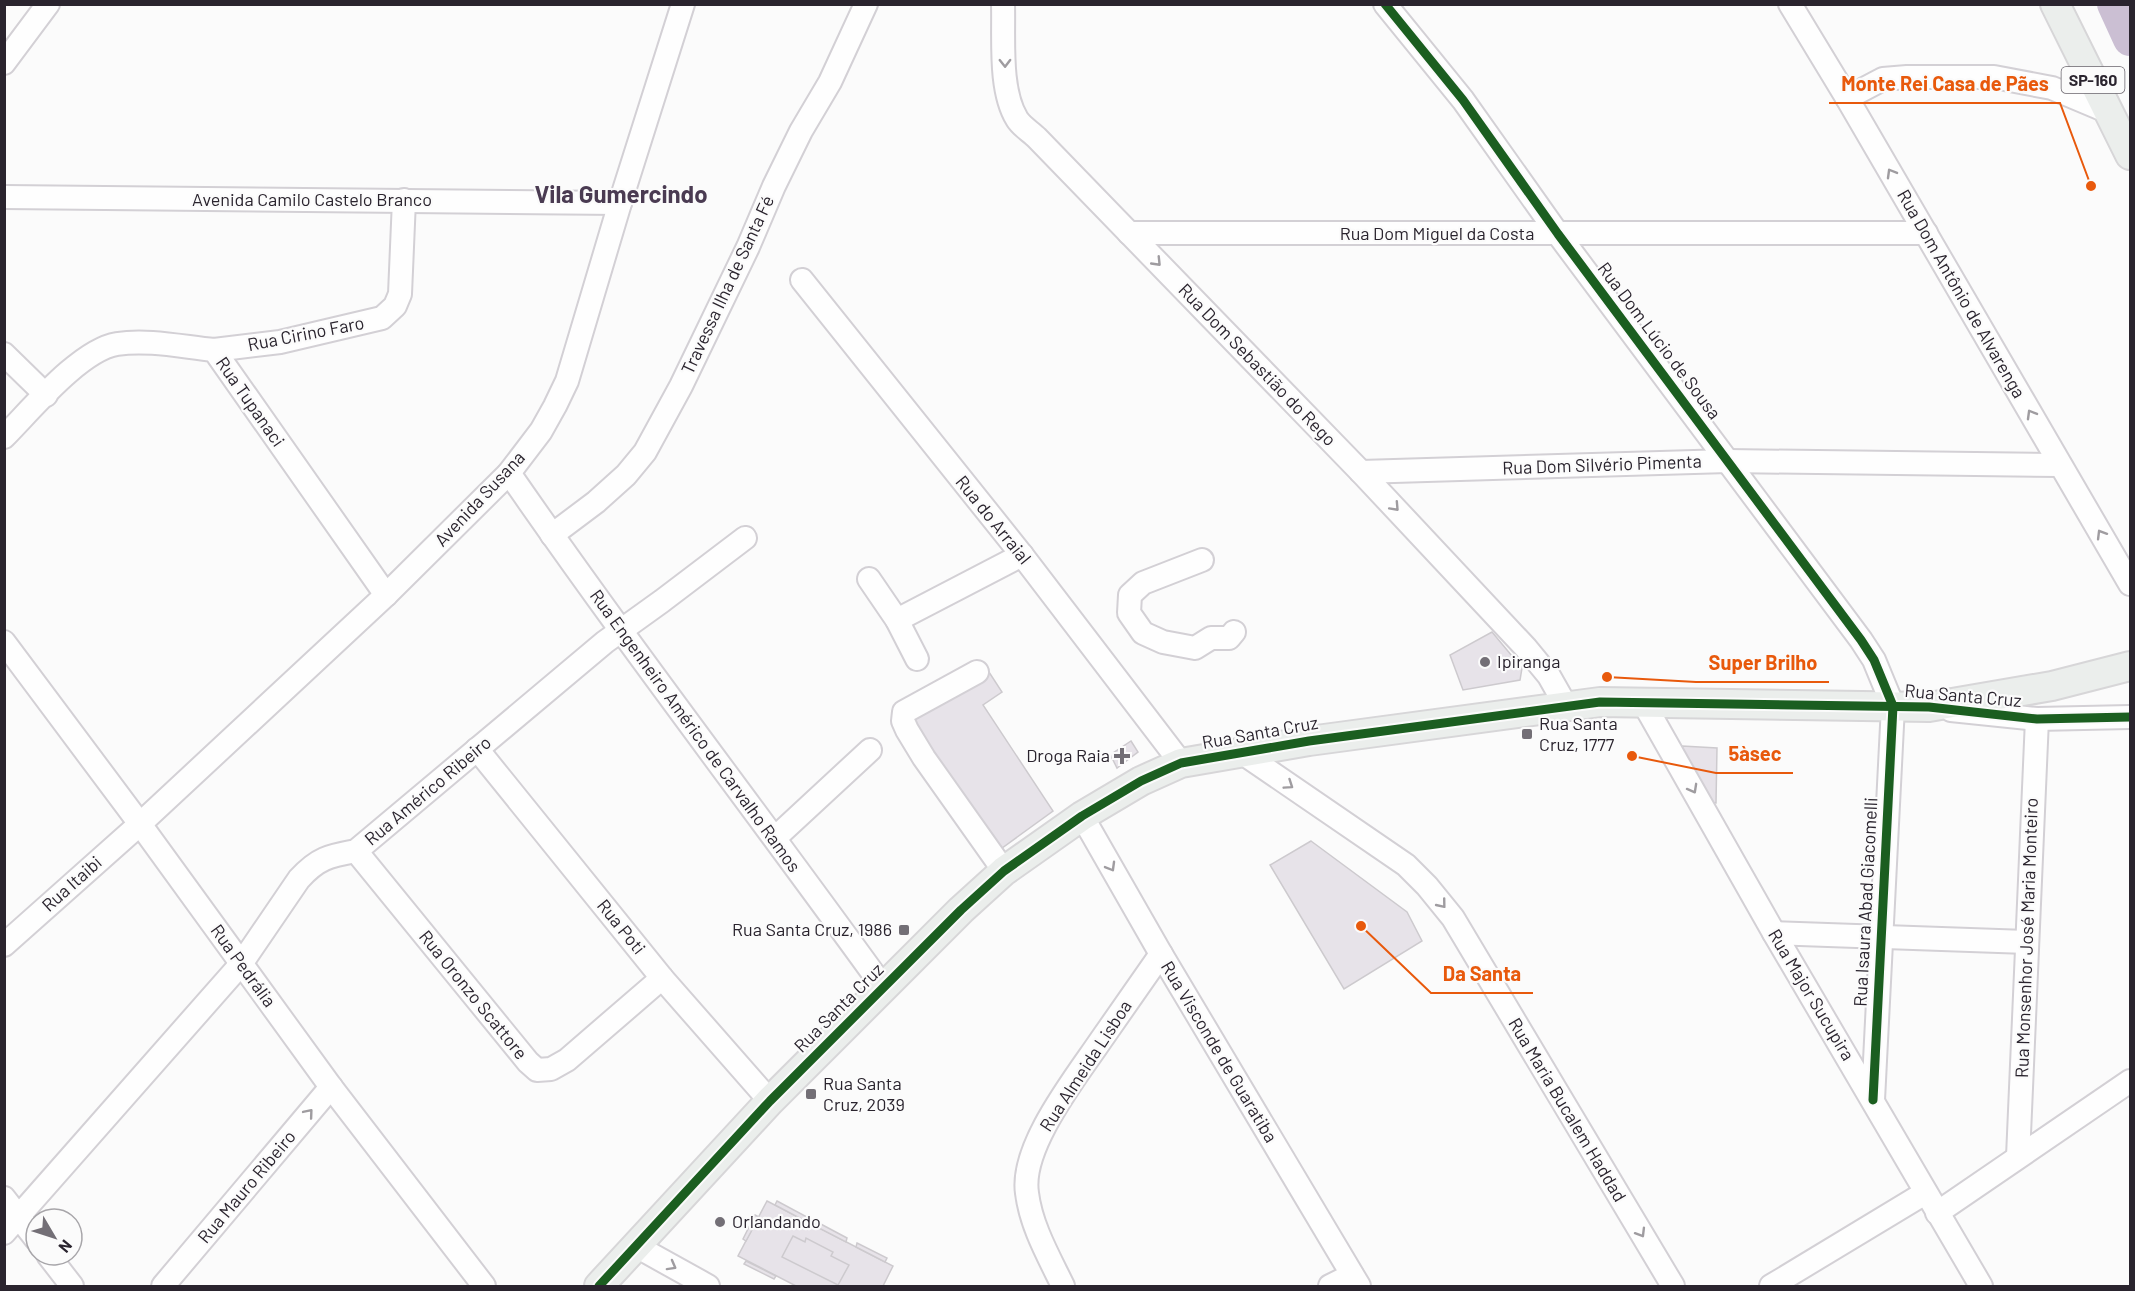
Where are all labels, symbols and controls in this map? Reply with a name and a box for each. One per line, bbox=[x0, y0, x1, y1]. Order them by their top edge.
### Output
one-way arrow bbox=[998, 58, 1011, 67]
callout: Monte Rei Casa de Pães bbox=[1829, 65, 2060, 103]
road number: SP-160 bbox=[2062, 67, 2124, 93]
text: Monte Rei Casa de Pães bbox=[1841, 71, 2049, 95]
one-way arrow bbox=[1886, 169, 1898, 179]
district label: Vila Gumercindo bbox=[534, 179, 708, 208]
street label: Rua Dom Antônio de Alvarenga bbox=[1893, 185, 2031, 402]
street label: Avenida Camilo Castelo Branco bbox=[192, 188, 432, 210]
street label: Travessa Ilha de Santa Fé bbox=[676, 192, 778, 377]
street label: Rua Dom Miguel da Costa bbox=[1340, 222, 1534, 244]
one-way arrow bbox=[1149, 254, 1160, 265]
street label: Rua Dom Lúcio de Sousa bbox=[1594, 258, 1726, 423]
street label: Rua Dom Sebastião do Rego bbox=[1174, 278, 1341, 450]
street label: Rua Cirino Faro bbox=[246, 311, 366, 355]
street label: Rua Tupanaci bbox=[212, 352, 290, 451]
one-way arrow bbox=[2026, 410, 2038, 420]
street label: Avenida Susana bbox=[430, 446, 529, 550]
street label: Rua Dom Silvério Pimenta bbox=[1502, 450, 1702, 478]
street label: Rua do Arraial bbox=[951, 471, 1036, 568]
one-way arrow bbox=[1387, 500, 1398, 511]
one-way arrow bbox=[2096, 530, 2108, 540]
street label: Rua Engenheiro Américo de Carvalho Ramos bbox=[586, 585, 806, 876]
callout: Super Brilho bbox=[1696, 644, 1829, 682]
place label: Ipiranga bbox=[1497, 650, 1560, 672]
text: Super Brilho bbox=[1709, 650, 1817, 674]
marker: Ipiranga bbox=[1478, 655, 1492, 669]
street label: Rua Santa Cruz bbox=[1904, 679, 2022, 711]
street label: Rua Santa Cruz bbox=[1200, 711, 1320, 753]
place label: Rua Santa Cruz, 1777 bbox=[1539, 712, 1618, 755]
marker: Rua Santa Cruz, 1777 bbox=[1520, 727, 1534, 741]
street label: Rua Américo Ribeiro bbox=[360, 731, 495, 850]
callout: 5àsec bbox=[1716, 735, 1793, 773]
text: 5àsec bbox=[1728, 741, 1782, 765]
place label: Droga Raia bbox=[1026, 744, 1110, 766]
marker: Droga Raia bbox=[1115, 749, 1129, 763]
one-way arrow bbox=[1283, 778, 1294, 789]
one-way arrow bbox=[1686, 783, 1697, 793]
street label: Rua Isaura Abad Giacomelli bbox=[1849, 797, 1881, 1007]
street label: Rua Monsenhor José Maria Monteiro bbox=[2010, 797, 2042, 1079]
street label: Rua Itaibi bbox=[37, 851, 106, 916]
one-way arrow bbox=[1104, 861, 1116, 871]
street label: Rua Poti bbox=[593, 894, 651, 958]
one-way arrow bbox=[1435, 897, 1446, 908]
place label: Rua Santa Cruz, 1986 bbox=[732, 918, 892, 940]
street label: Rua Pedrália bbox=[206, 920, 281, 1011]
marker: Rua Santa Cruz, 1986 bbox=[897, 923, 911, 937]
street label: Rua Oronzo Scattore bbox=[415, 925, 533, 1063]
street label: Rua Major Sucupira bbox=[1764, 925, 1860, 1064]
callout: Da Santa bbox=[1431, 955, 1533, 993]
street label: Rua Visconde de Guaratiba bbox=[1157, 957, 1283, 1146]
street label: Rua Santa Cruz bbox=[789, 958, 888, 1057]
text: Da Santa bbox=[1443, 961, 1521, 985]
street label: Rua Almeida Lisboa bbox=[1034, 996, 1136, 1135]
street label: Rua Maria Bucalem Haddad bbox=[1504, 1014, 1632, 1205]
place label: Rua Santa Cruz, 2039 bbox=[823, 1072, 905, 1115]
marker: Rua Santa Cruz, 2039 bbox=[804, 1087, 818, 1101]
one-way arrow bbox=[302, 1109, 313, 1120]
street label: Rua Mauro Ribeiro bbox=[193, 1125, 300, 1247]
north arrow bbox=[24, 1207, 84, 1267]
place label: Orlandando bbox=[732, 1210, 821, 1232]
marker: Orlandando bbox=[713, 1215, 727, 1229]
one-way arrow bbox=[1634, 1227, 1645, 1237]
text: N bbox=[55, 1237, 77, 1257]
one-way arrow bbox=[666, 1259, 676, 1270]

